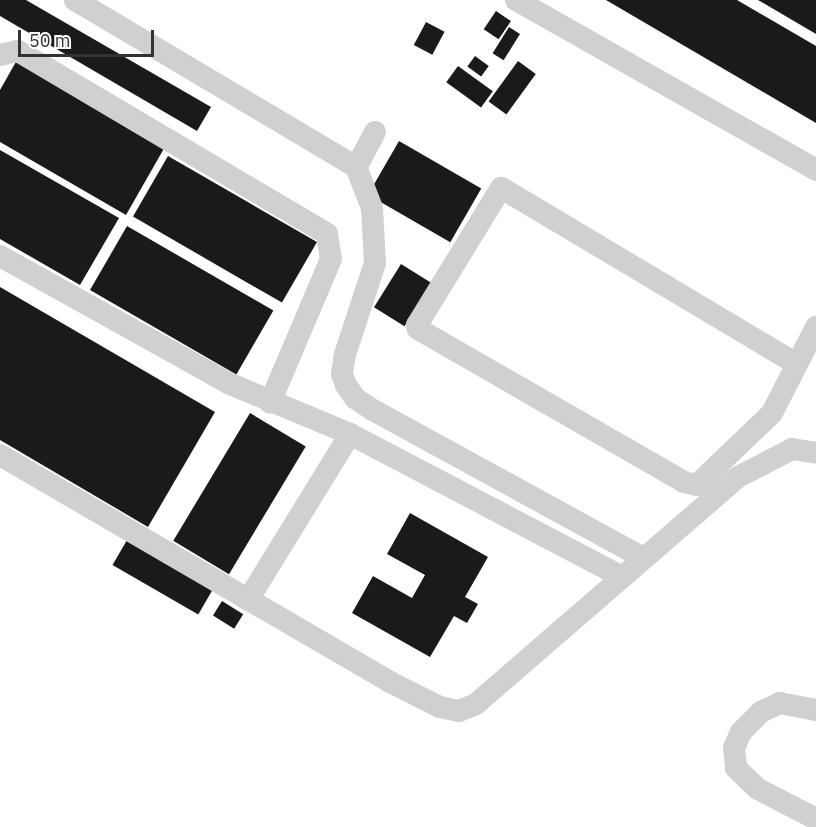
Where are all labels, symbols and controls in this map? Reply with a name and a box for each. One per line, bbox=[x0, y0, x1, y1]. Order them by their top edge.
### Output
scale bar bbox=[21, 18, 158, 56]
text: 50 m bbox=[29, 29, 71, 52]

